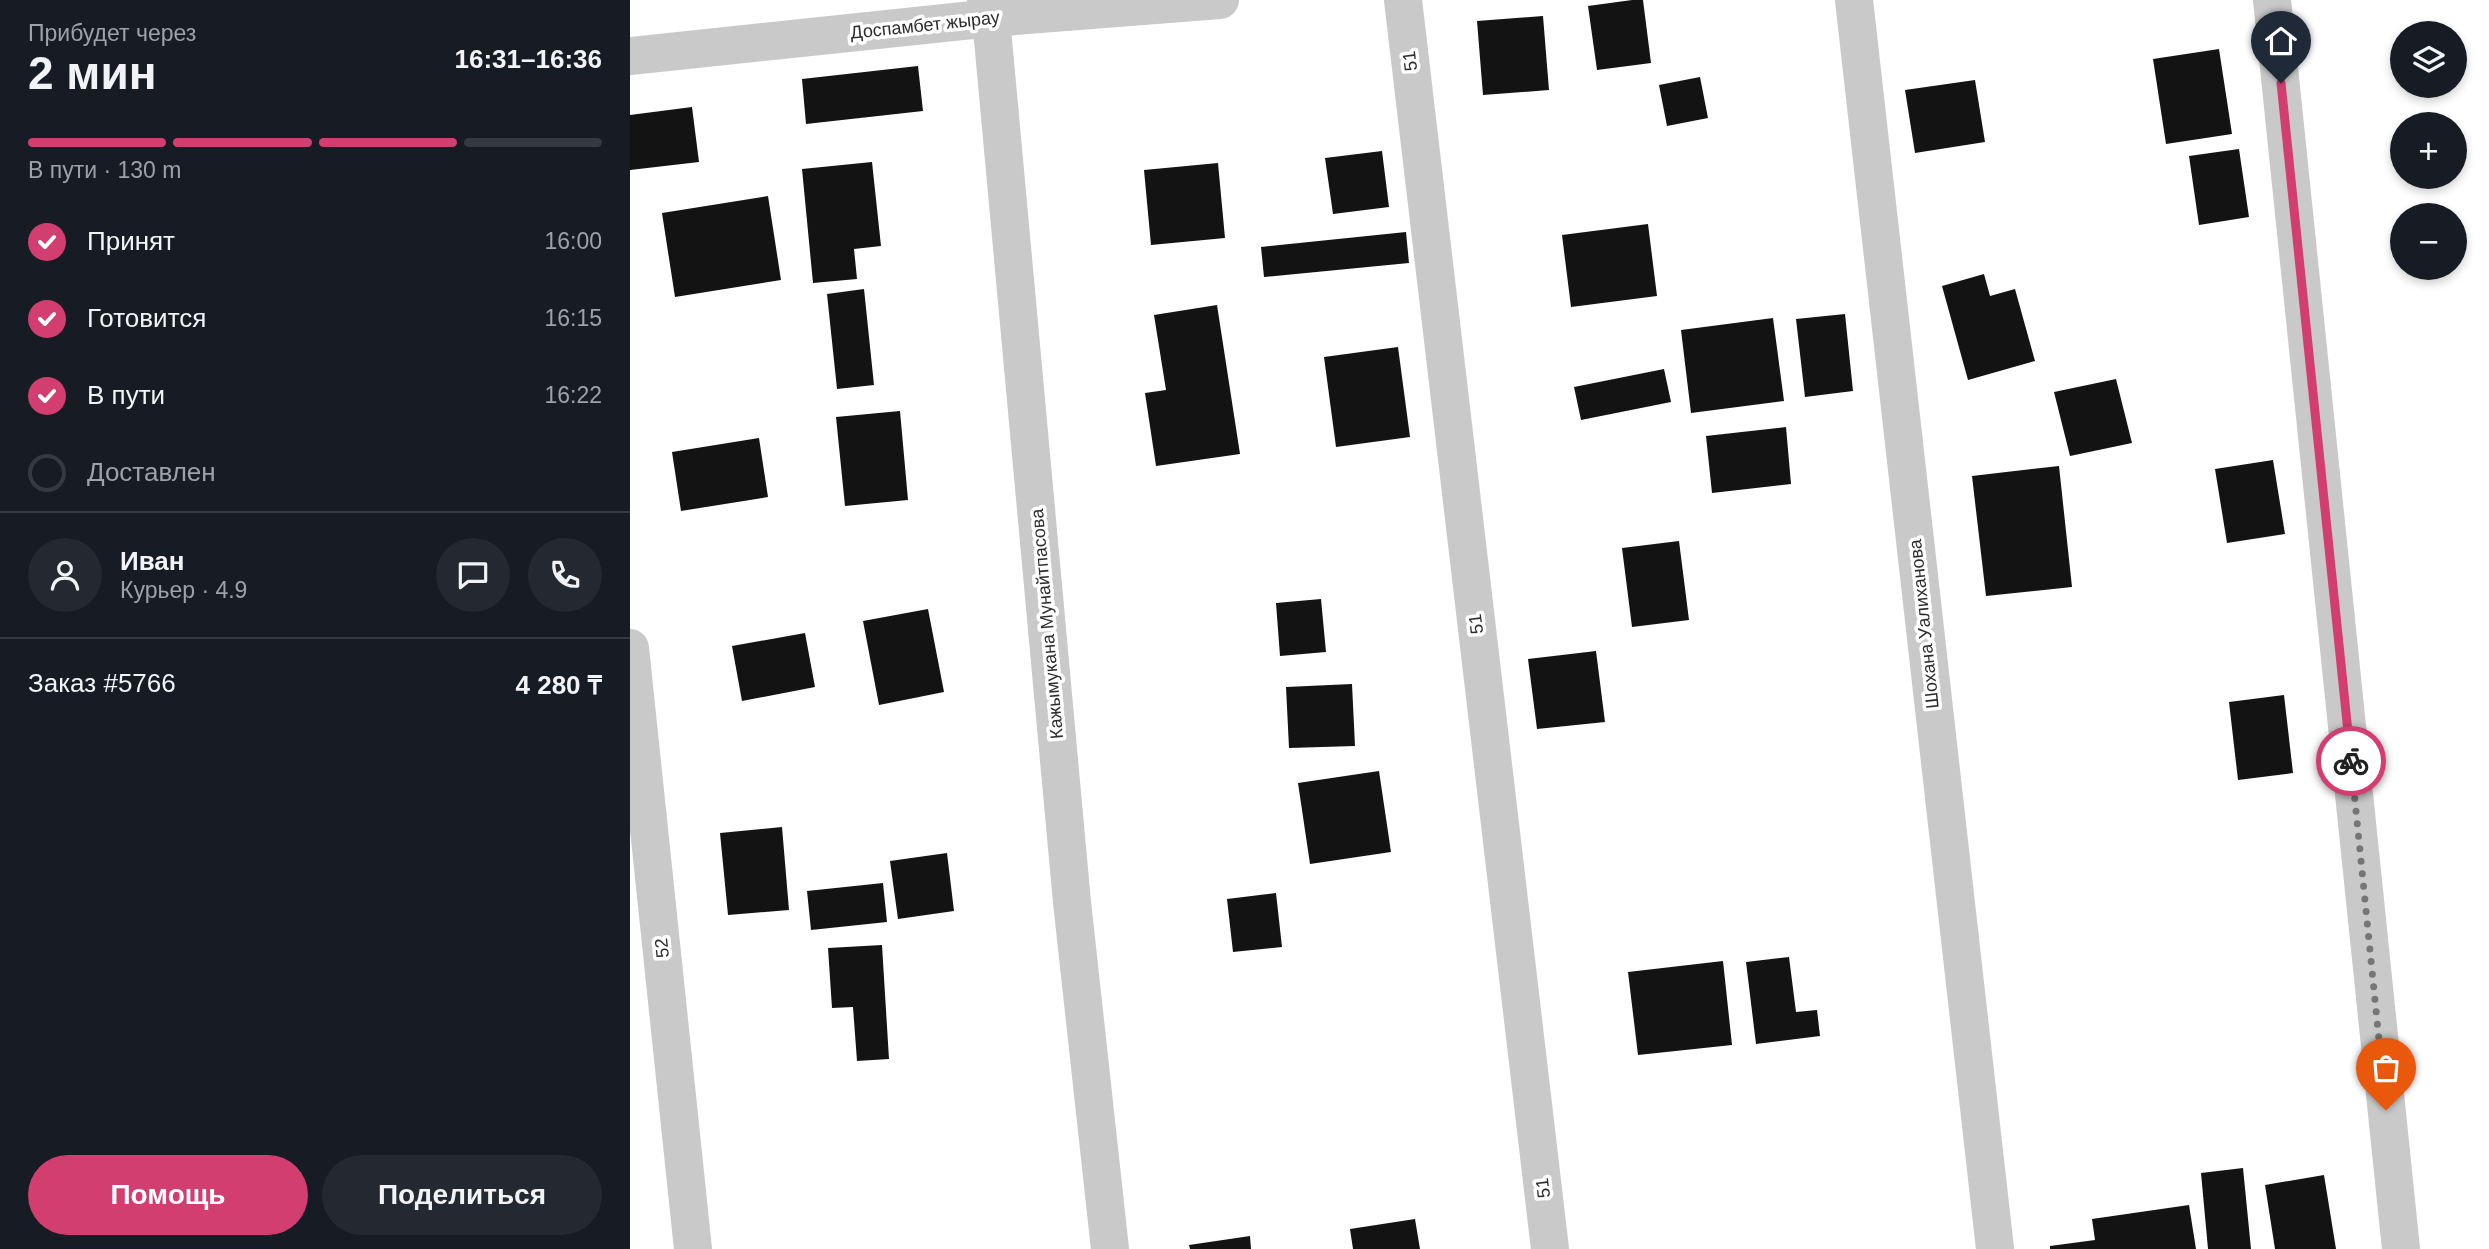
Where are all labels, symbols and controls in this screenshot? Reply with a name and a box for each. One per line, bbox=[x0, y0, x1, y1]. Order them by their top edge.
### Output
street label: Доспамбет жырау bbox=[849, 7, 1001, 43]
pin bbox=[2251, 11, 2311, 83]
text: Прибудет через bbox=[28, 20, 196, 46]
map controls bbox=[2390, 21, 2467, 280]
button: layers bbox=[2390, 21, 2467, 98]
icon: home bbox=[2262, 22, 2300, 60]
text: 16:31–16:36 bbox=[455, 44, 602, 74]
text: 2 мин bbox=[28, 47, 156, 99]
street label: 51 bbox=[1399, 50, 1421, 72]
button: + bbox=[2390, 112, 2467, 189]
text: В пути · 130 m bbox=[28, 157, 181, 183]
button: − bbox=[2390, 203, 2467, 280]
icon: check bbox=[28, 223, 66, 261]
text: Принят bbox=[87, 226, 175, 256]
text: 16:00 bbox=[544, 228, 602, 254]
icon: check bbox=[28, 300, 66, 338]
text: Готовится bbox=[87, 303, 206, 333]
text: 16:15 bbox=[544, 305, 602, 331]
icon: check bbox=[28, 377, 66, 415]
text: В пути bbox=[87, 380, 165, 410]
text: 16:22 bbox=[544, 382, 602, 408]
text: Доставлен bbox=[87, 457, 216, 487]
street label: Кажымукана Мунайтпасова bbox=[1027, 507, 1067, 740]
street label: Шохана Уалиханова bbox=[1905, 537, 1943, 710]
button: person bbox=[28, 538, 102, 612]
button: chat bbox=[436, 538, 510, 612]
button: phone bbox=[528, 538, 602, 612]
text: Иван bbox=[120, 546, 185, 576]
text: Курьер · 4.9 bbox=[120, 577, 247, 603]
street label: 51 bbox=[1465, 613, 1487, 635]
text: Заказ #5766 bbox=[28, 668, 176, 698]
text: 4 280 ₸ bbox=[516, 670, 602, 700]
courier bbox=[2316, 726, 2386, 796]
icon: bike bbox=[2332, 742, 2370, 780]
street label: 52 bbox=[651, 937, 673, 959]
pin bbox=[2356, 1038, 2416, 1110]
icon: bag bbox=[2367, 1049, 2405, 1087]
button: Помощь bbox=[28, 1155, 308, 1235]
button: Поделиться bbox=[322, 1155, 602, 1235]
street label: 51 bbox=[1532, 1177, 1554, 1199]

